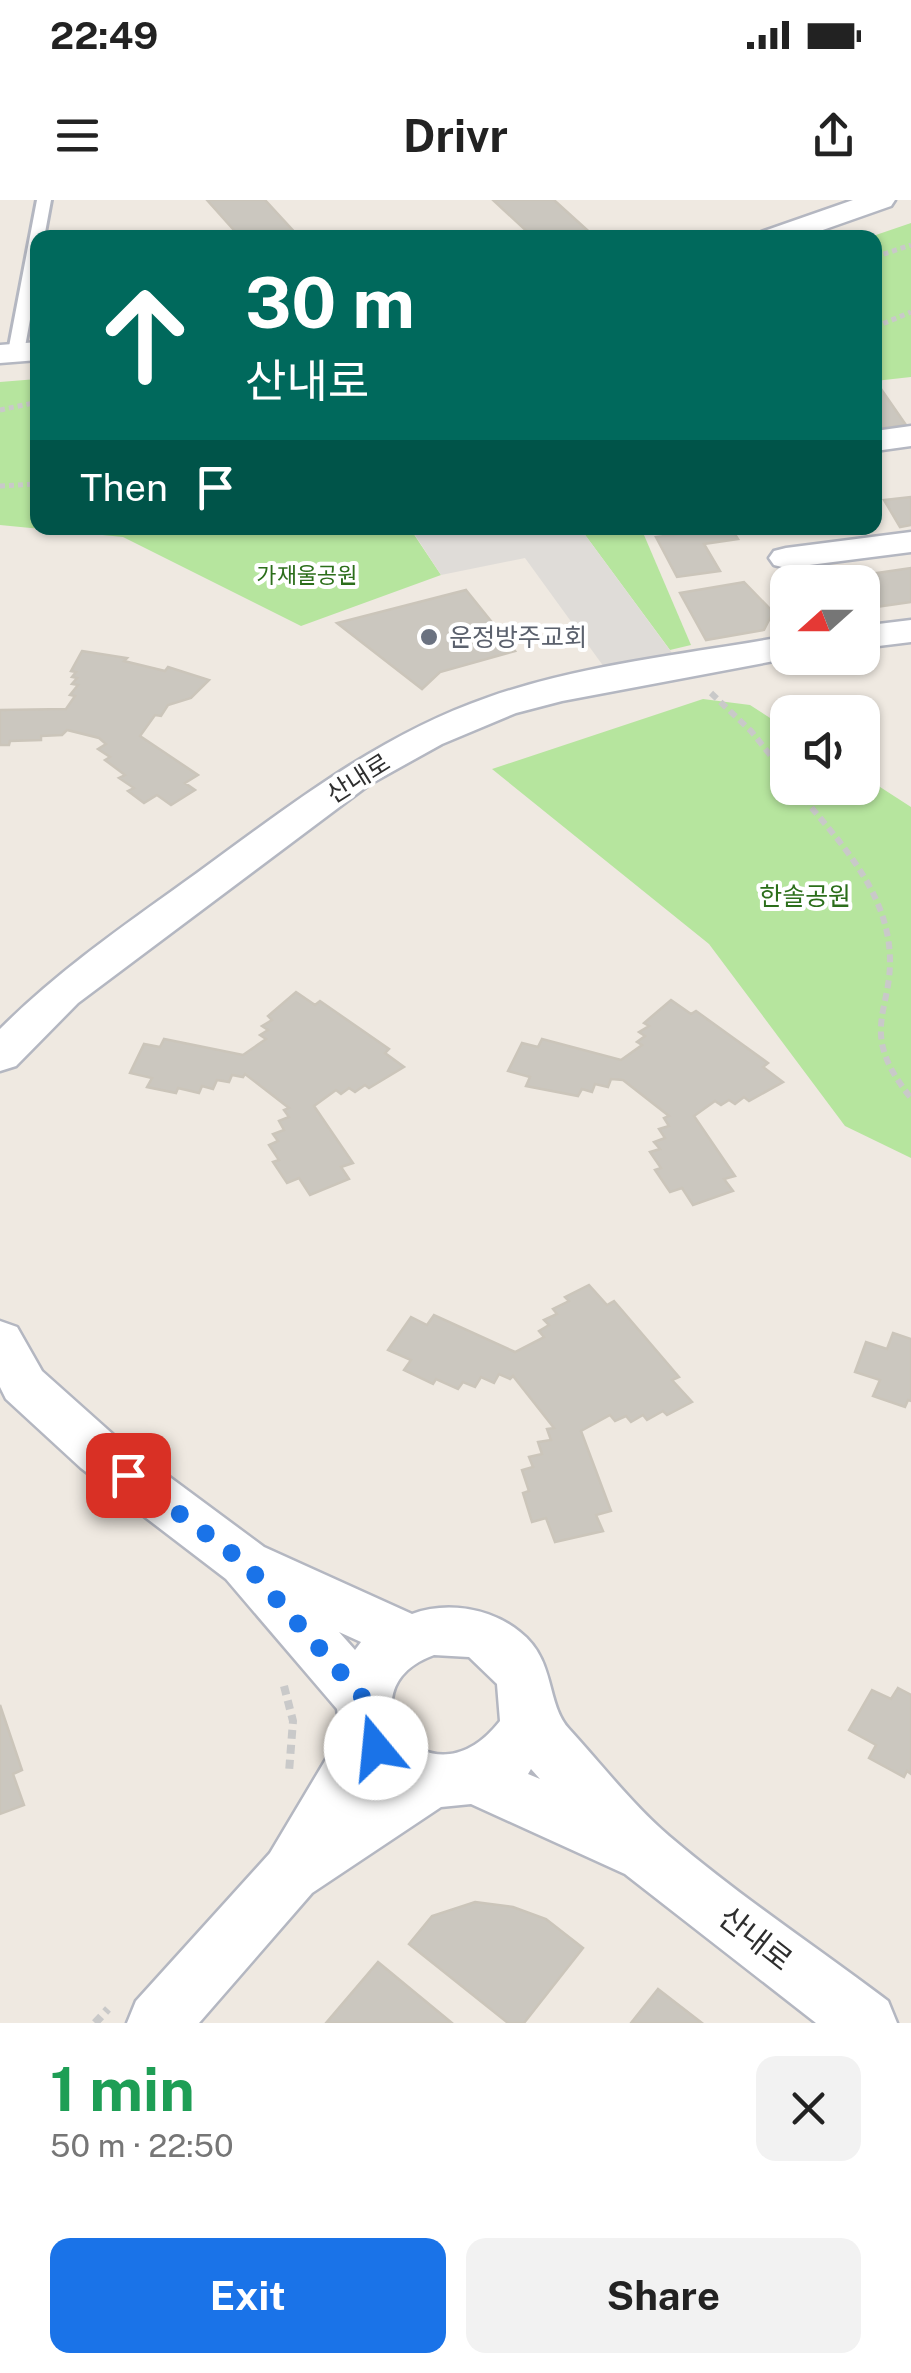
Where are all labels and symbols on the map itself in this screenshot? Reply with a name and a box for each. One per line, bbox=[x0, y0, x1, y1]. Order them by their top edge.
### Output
park label: 가재울공원 bbox=[256, 562, 358, 588]
north arrow bbox=[770, 565, 880, 675]
place label: 운정방주교회 bbox=[449, 622, 587, 652]
marker: 운정방주교회 bbox=[418, 626, 440, 648]
street label: 산내로 bbox=[321, 747, 395, 809]
park label: 한솔공원 bbox=[759, 881, 851, 911]
pin bbox=[86, 1433, 171, 1518]
position arrow bbox=[324, 1696, 428, 1800]
street label: 산내로 bbox=[712, 1898, 800, 1978]

